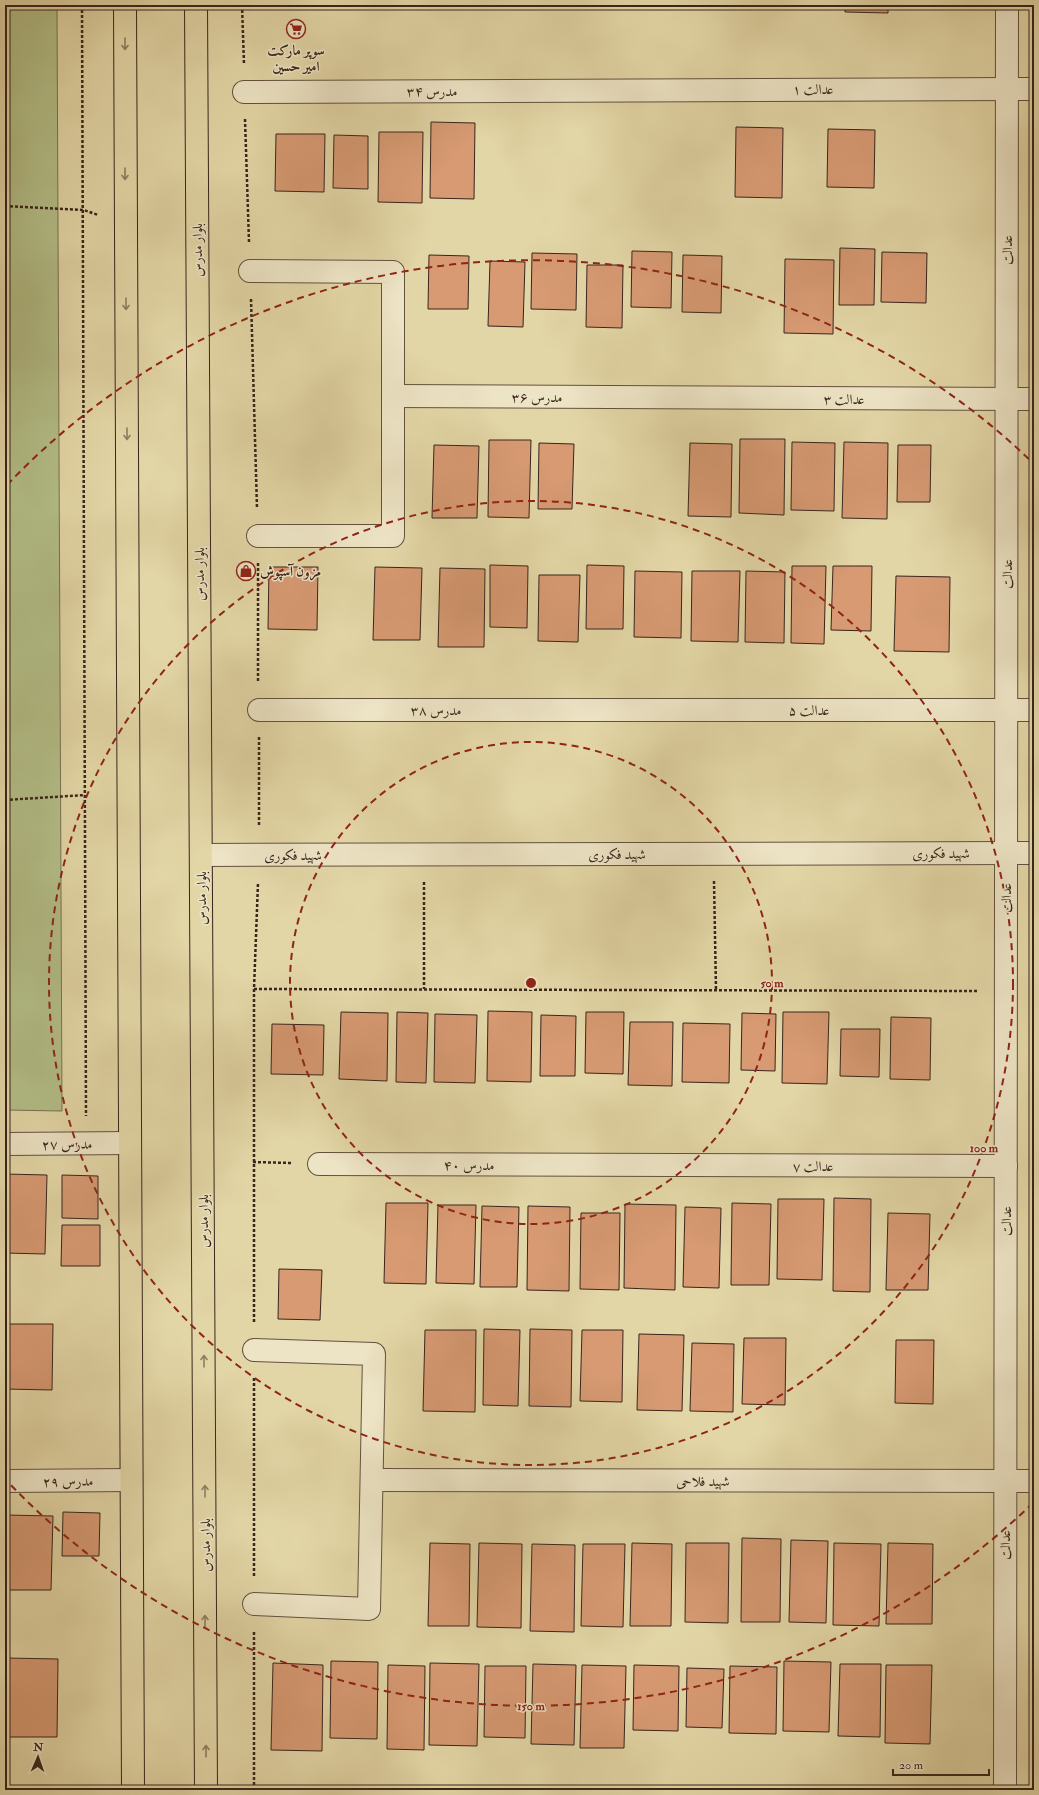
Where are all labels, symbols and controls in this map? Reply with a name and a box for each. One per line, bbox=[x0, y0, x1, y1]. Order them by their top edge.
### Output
supermarket icon: سوپر مارکت امیر حسین bbox=[285, 18, 307, 40]
one-way arrow bbox=[121, 37, 129, 50]
place label: سوپر مارکت امیر حسین bbox=[267, 42, 325, 75]
street label: عدالت ۱ bbox=[792, 81, 834, 98]
street label: مدرس ۳۴ bbox=[407, 83, 457, 100]
one-way arrow bbox=[121, 167, 129, 180]
street label: بلوار مدرس bbox=[189, 223, 206, 277]
street label: عدالت bbox=[999, 235, 1016, 265]
one-way arrow bbox=[122, 297, 130, 310]
street label: مدرس ۳۶ bbox=[512, 389, 562, 406]
street label: عدالت ۳ bbox=[823, 391, 865, 408]
one-way arrow bbox=[123, 427, 131, 440]
street label: بلوار مدرس bbox=[191, 547, 208, 601]
street label: عدالت bbox=[999, 559, 1016, 589]
shop icon: مزون آسپوش bbox=[235, 560, 257, 582]
place label: مزون آسپوش bbox=[260, 563, 321, 581]
street label: مدرس ۳۸ bbox=[411, 702, 461, 719]
street label: عدالت ۵ bbox=[788, 702, 830, 719]
street label: شهید فکوری bbox=[912, 845, 970, 863]
street label: شهید فکوری bbox=[588, 846, 646, 864]
street label: شهید فکوری bbox=[264, 847, 322, 865]
street label: بلوار مدرس bbox=[193, 871, 210, 925]
street label: عدالت bbox=[998, 883, 1015, 913]
centre of rings bbox=[524, 976, 538, 990]
text: 50 m bbox=[760, 976, 784, 991]
street label: مدرس ۲۷ bbox=[41, 1136, 93, 1153]
text: 100 m bbox=[970, 1141, 999, 1156]
street label: مدرس ۴۰ bbox=[444, 1157, 494, 1174]
street label: عدالت ۷ bbox=[792, 1158, 834, 1175]
street label: بلوار مدرس bbox=[195, 1194, 212, 1248]
street label: عدالت bbox=[998, 1206, 1015, 1236]
one-way arrow bbox=[200, 1355, 208, 1368]
street label: مدرس ۲۹ bbox=[42, 1473, 94, 1490]
street label: شهید فلاحی bbox=[676, 1473, 730, 1491]
one-way arrow bbox=[201, 1485, 208, 1498]
street label: بلوار مدرس bbox=[197, 1518, 214, 1572]
street label: عدالت bbox=[997, 1530, 1014, 1560]
one-way arrow bbox=[201, 1615, 209, 1628]
text: 150 m bbox=[517, 1699, 545, 1714]
north arrow bbox=[18, 1737, 58, 1777]
text: N bbox=[32, 1741, 45, 1754]
one-way arrow bbox=[202, 1745, 210, 1758]
scale bar bbox=[893, 1751, 989, 1777]
text: 20 m bbox=[899, 1758, 924, 1773]

